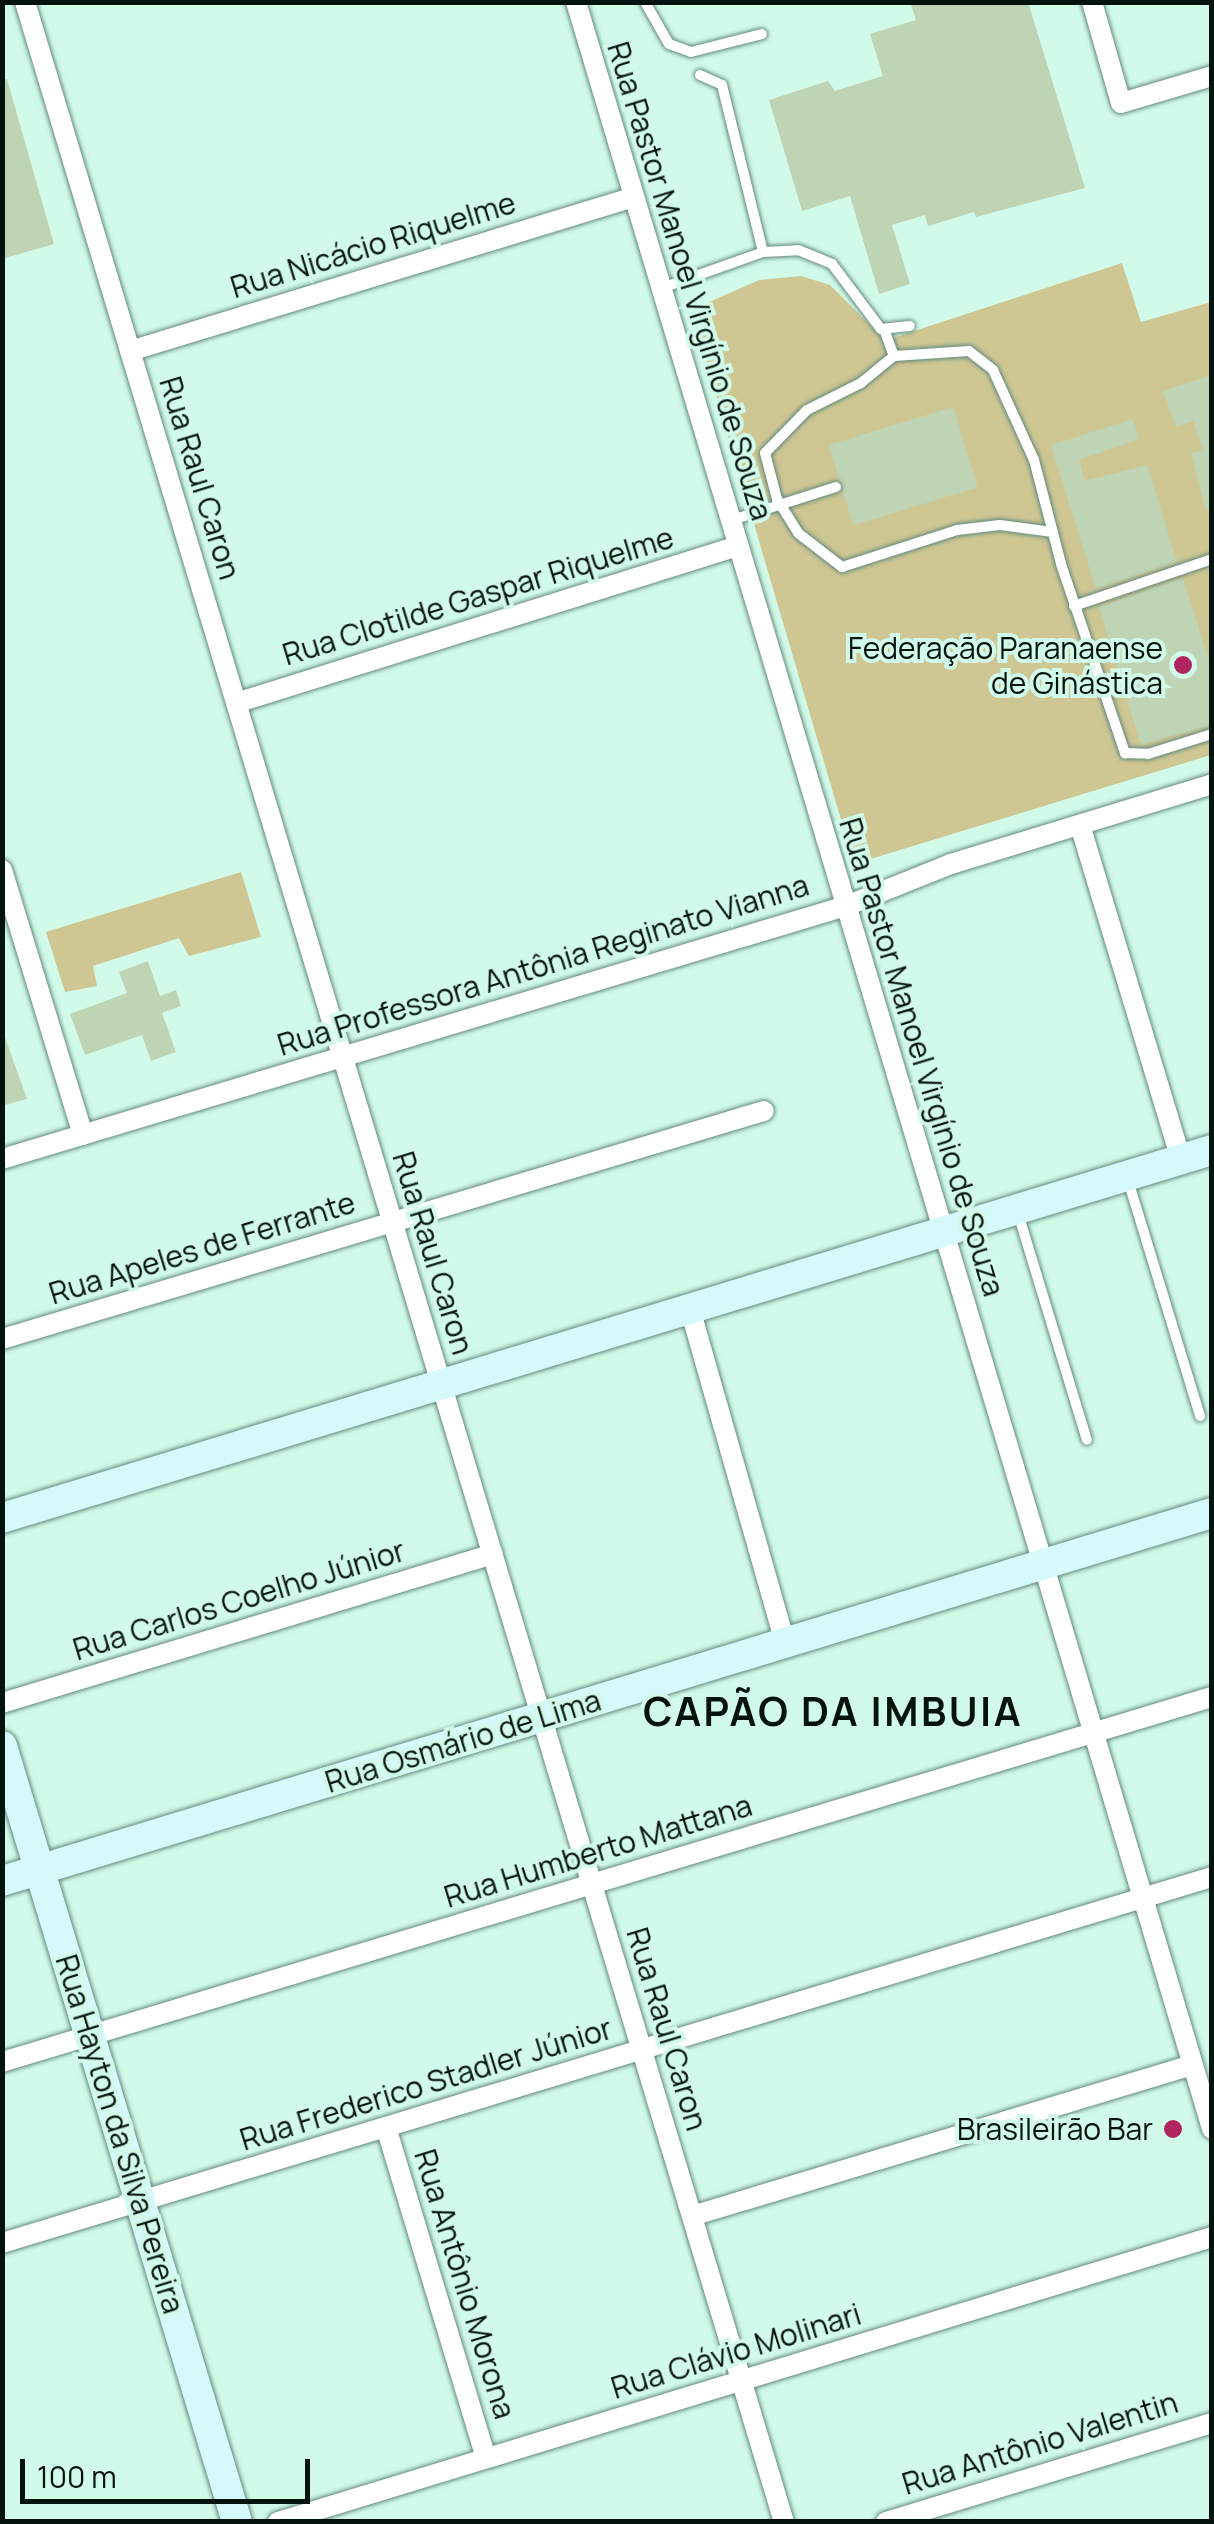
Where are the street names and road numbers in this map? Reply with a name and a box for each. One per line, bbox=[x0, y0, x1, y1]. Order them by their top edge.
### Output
street label: Rua Pastor Manoel Virgínio de Souza bbox=[600, 38, 780, 524]
street label: Rua Nicácio Riquelme bbox=[226, 185, 520, 305]
street label: Rua Raul Caron bbox=[152, 372, 248, 584]
street label: Rua Clotilde Gaspar Riquelme bbox=[278, 519, 678, 673]
street label: Rua Pastor Manoel Virgínio de Souza bbox=[832, 814, 1012, 1300]
street label: Rua Professora Antônia Reginato Vianna bbox=[273, 867, 813, 1063]
street label: Rua Raul Caron bbox=[385, 1147, 481, 1359]
street label: Rua Apeles de Ferrante bbox=[45, 1184, 359, 1312]
street label: Rua Carlos Coelho Júnior bbox=[69, 1532, 409, 1668]
street label: Rua Osmário de Lima bbox=[321, 1682, 605, 1800]
street label: Rua Humberto Mattana bbox=[440, 1787, 756, 1915]
street label: Rua Raul Caron bbox=[619, 1923, 715, 2135]
street label: Rua Hayton da Silva Pereira bbox=[48, 1950, 192, 2318]
street label: Rua Frederico Stadler Júnior bbox=[236, 2010, 616, 2158]
street label: Rua Antônio Morona bbox=[407, 2145, 523, 2423]
street label: Rua Clávio Molinari bbox=[607, 2296, 865, 2406]
street label: Rua Antônio Valentin bbox=[898, 2384, 1182, 2502]

